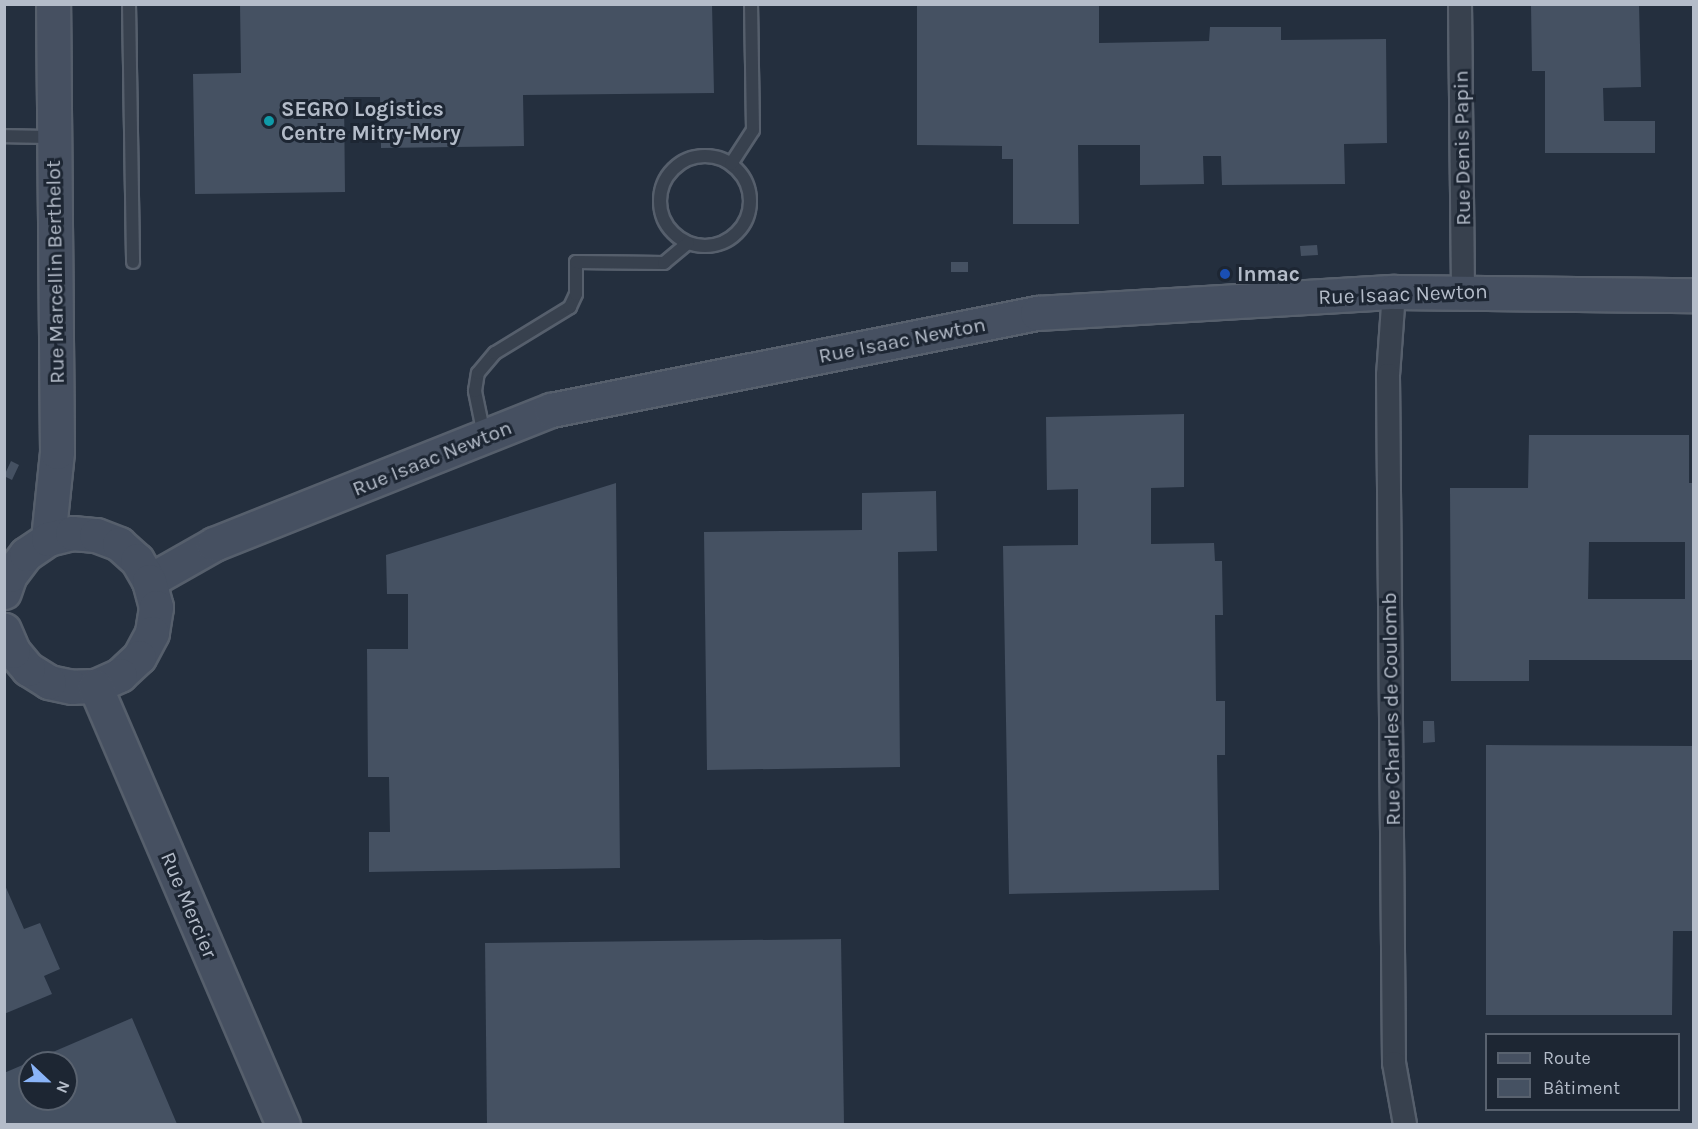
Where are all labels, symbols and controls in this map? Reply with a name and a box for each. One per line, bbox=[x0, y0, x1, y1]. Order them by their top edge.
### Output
street label: Rue Denis Papin bbox=[1448, 70, 1476, 226]
place label: SEGRO Logistics Centre Mitry-Mory bbox=[281, 96, 461, 146]
marker: SEGRO Logistics Centre Mitry-Mory bbox=[262, 114, 276, 128]
street label: Rue Marcellin Berthelot bbox=[40, 160, 70, 384]
place label: Inmac bbox=[1237, 261, 1300, 287]
marker: Inmac bbox=[1218, 267, 1232, 281]
street label: Rue Isaac Newton bbox=[1318, 278, 1488, 310]
street label: Rue Isaac Newton bbox=[816, 311, 988, 369]
street label: Rue Isaac Newton bbox=[349, 415, 515, 501]
street label: Rue Charles de Coulomb bbox=[1376, 592, 1406, 826]
street label: Rue Mercier bbox=[155, 848, 223, 962]
legend bbox=[1485, 1033, 1680, 1111]
text: Route bbox=[1543, 1047, 1591, 1069]
north arrow bbox=[18, 1051, 78, 1111]
text: Bâtiment bbox=[1543, 1077, 1620, 1099]
text: N bbox=[52, 1078, 74, 1096]

